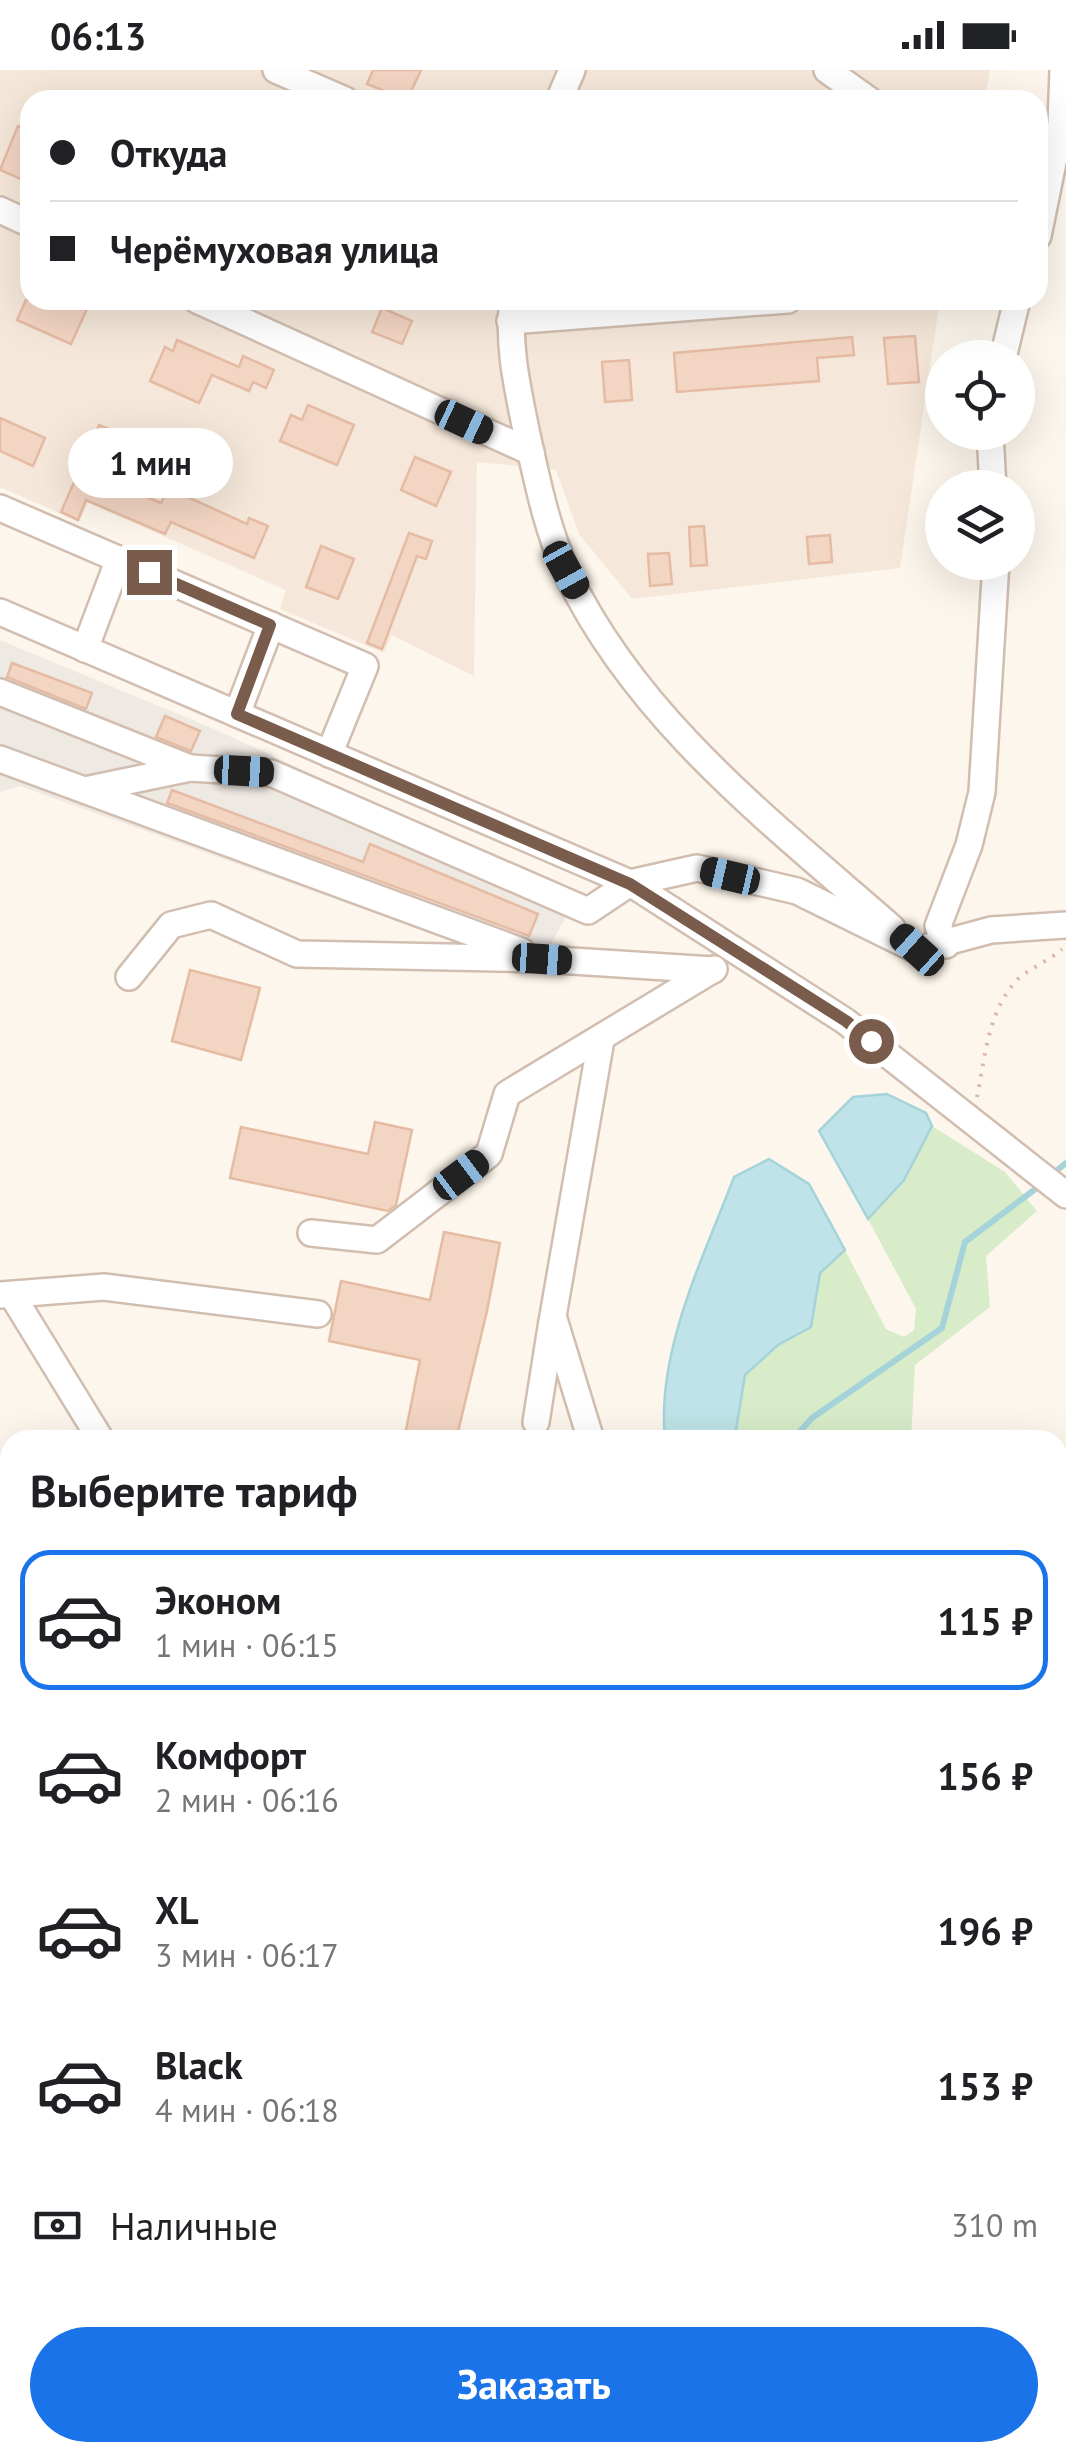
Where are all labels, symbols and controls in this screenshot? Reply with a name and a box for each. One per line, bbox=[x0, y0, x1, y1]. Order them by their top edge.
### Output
text: 06:13 bbox=[50, 11, 146, 60]
text: Откуда bbox=[110, 128, 227, 177]
text: Черёмуховая улица bbox=[110, 224, 439, 273]
map controls bbox=[925, 340, 1035, 580]
button: locate bbox=[925, 340, 1035, 450]
car bbox=[430, 396, 498, 448]
callout: 1 мин bbox=[66, 427, 232, 497]
text: 1 мин bbox=[109, 442, 192, 484]
button: layers bbox=[925, 470, 1035, 580]
car bbox=[538, 536, 594, 604]
route end bbox=[127, 550, 172, 595]
car bbox=[213, 754, 275, 788]
car bbox=[697, 855, 763, 897]
car bbox=[885, 919, 949, 981]
car bbox=[511, 942, 573, 976]
route start bbox=[849, 1019, 894, 1064]
car bbox=[428, 1145, 494, 1205]
text: Выберите тариф bbox=[30, 1461, 357, 1519]
icon: car bbox=[35, 1575, 125, 1665]
text: Эконом bbox=[155, 1575, 281, 1624]
text: 115 ₽ bbox=[937, 1596, 1033, 1645]
text: 1 мин · 06:15 bbox=[155, 1624, 339, 1666]
icon: car bbox=[35, 1730, 125, 1820]
text: Комфорт bbox=[155, 1730, 306, 1779]
text: 156 ₽ bbox=[937, 1751, 1033, 1800]
text: 2 мин · 06:16 bbox=[155, 1779, 339, 1821]
icon: car bbox=[35, 1885, 125, 1975]
text: XL bbox=[155, 1885, 199, 1934]
text: 196 ₽ bbox=[937, 1906, 1033, 1955]
text: 3 мин · 06:17 bbox=[155, 1934, 339, 1976]
icon: car bbox=[35, 2040, 125, 2130]
text: Black bbox=[155, 2040, 243, 2089]
text: 153 ₽ bbox=[937, 2061, 1033, 2110]
text: 4 мин · 06:18 bbox=[155, 2089, 339, 2131]
icon: cash bbox=[30, 2198, 85, 2253]
text: Наличные bbox=[110, 2201, 278, 2250]
text: 310 m bbox=[951, 2204, 1038, 2246]
button: Заказать bbox=[30, 2327, 1038, 2442]

